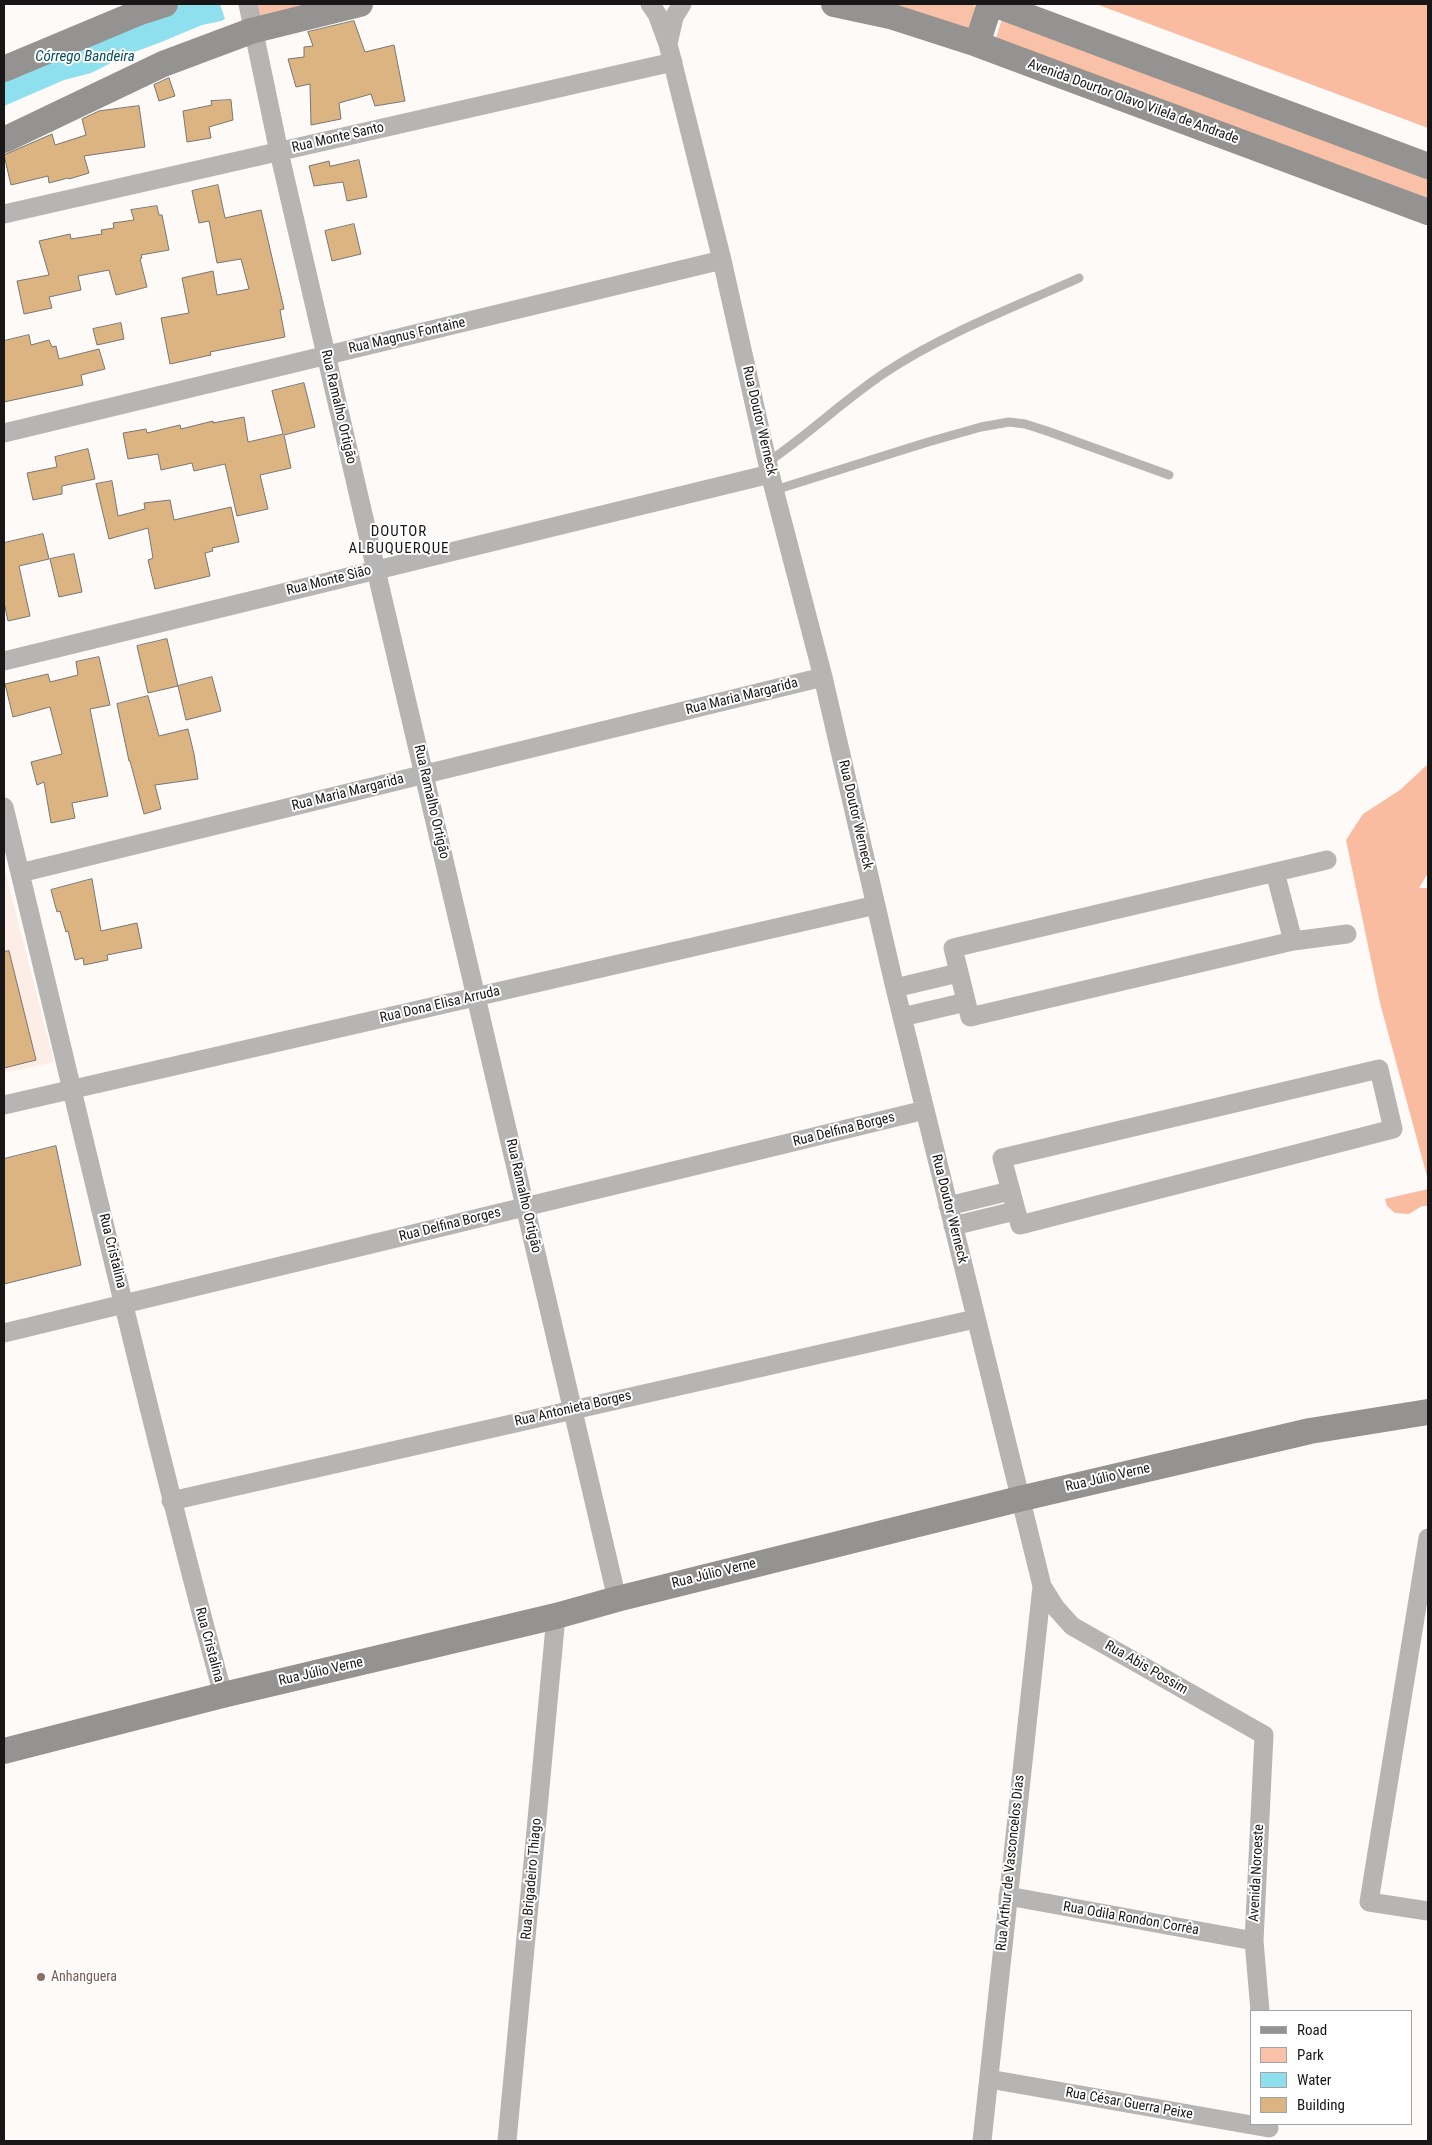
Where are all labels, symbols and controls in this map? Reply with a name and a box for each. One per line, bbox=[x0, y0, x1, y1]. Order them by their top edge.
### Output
water label: Córrego Bandeira bbox=[35, 48, 135, 66]
street label: Avenida Dourtor Olavo Vilela de Andrade bbox=[1025, 56, 1241, 148]
street label: Rua Monte Santo bbox=[290, 119, 386, 157]
street label: Rua Magnus Fontaine bbox=[347, 314, 467, 358]
street label: Rua Ramalho Ortigão bbox=[317, 348, 359, 466]
street label: Rua Doutor Werneck bbox=[738, 365, 780, 477]
district label: DOUTOR ALBUQUERQUE bbox=[347, 523, 451, 558]
street label: Rua Monte Sião bbox=[285, 562, 373, 600]
street label: Rua Maria Margarida bbox=[684, 675, 800, 719]
street label: Rua Ramalho Ortigão bbox=[410, 743, 452, 861]
street label: Rua Doutor Werneck bbox=[834, 759, 876, 871]
street label: Rua Maria Margarida bbox=[290, 771, 406, 815]
street label: Rua Dona Elisa Arruda bbox=[378, 983, 502, 1027]
street label: Rua Delfina Borges bbox=[791, 1109, 897, 1151]
street label: Rua Ramalho Ortigão bbox=[502, 1137, 544, 1255]
street label: Rua Doutor Werneck bbox=[927, 1153, 971, 1265]
street label: Rua Delfina Borges bbox=[397, 1204, 503, 1246]
street label: Rua Cristalina bbox=[95, 1212, 129, 1290]
street label: Rua Antonieta Borges bbox=[513, 1387, 633, 1431]
street label: Rua Júlio Verne bbox=[1064, 1460, 1152, 1496]
street label: Rua Júlio Verne bbox=[670, 1555, 758, 1593]
street label: Rua Cristalina bbox=[191, 1606, 227, 1684]
street label: Rua Abis Possim bbox=[1101, 1637, 1191, 1699]
street label: Rua Júlio Verne bbox=[277, 1654, 365, 1690]
street label: Rua Arthur de Vasconcelos Dias bbox=[993, 1774, 1029, 1952]
street label: Rua Brigadeiro Thiago bbox=[518, 1818, 546, 1940]
street label: Avenida Noroeste bbox=[1246, 1824, 1268, 1922]
street label: Rua Odila Rondon Corrêa bbox=[1062, 1899, 1200, 1939]
place label: Anhanguera bbox=[51, 1969, 117, 1985]
marker: Anhanguera bbox=[35, 1971, 47, 1983]
legend bbox=[1250, 2010, 1412, 2125]
text: Road bbox=[1297, 2021, 1327, 2039]
text: Park bbox=[1297, 2046, 1324, 2064]
text: Water bbox=[1297, 2071, 1331, 2089]
street label: Rua César Guerra Peixe bbox=[1064, 2085, 1194, 2123]
text: Building bbox=[1297, 2096, 1345, 2114]

